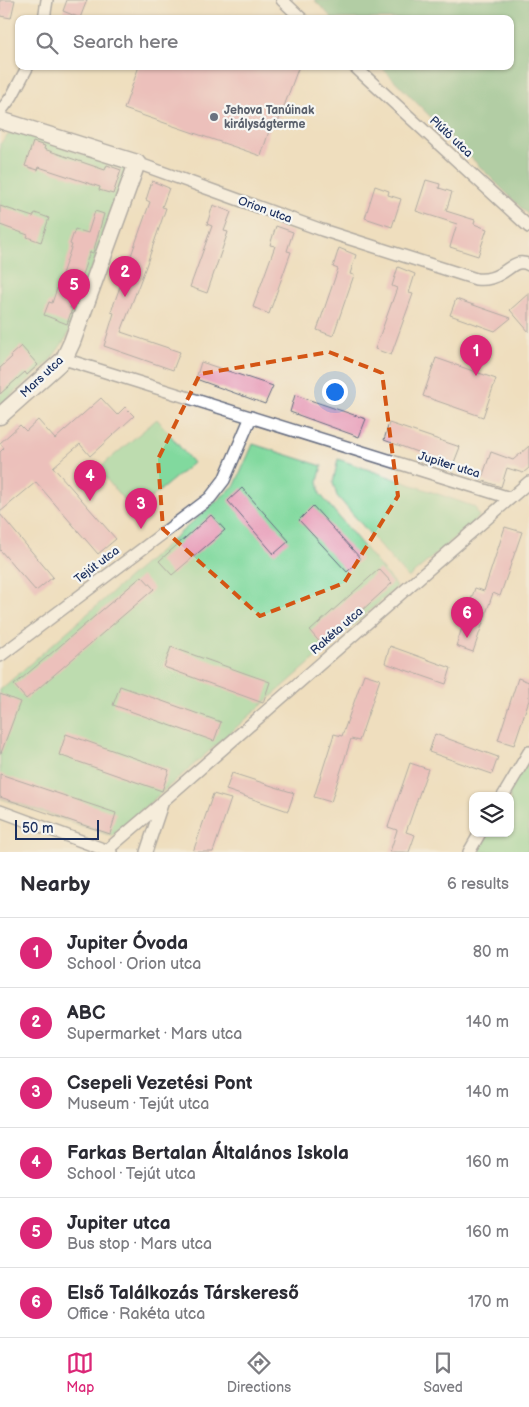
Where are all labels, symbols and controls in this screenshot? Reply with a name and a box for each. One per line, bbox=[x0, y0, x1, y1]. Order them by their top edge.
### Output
search box bbox=[15, 15, 514, 70]
icon: search bbox=[33, 29, 61, 57]
text: Search here bbox=[73, 31, 178, 54]
place label: Jehova Tanúinak királyságterme bbox=[224, 103, 315, 132]
marker: Jehova Tanúinak királyságterme bbox=[208, 111, 220, 123]
street label: Plútó utca bbox=[426, 113, 476, 161]
street label: Orion utca bbox=[236, 193, 294, 227]
pin: 2 bbox=[109, 256, 141, 297]
pin: 5 bbox=[58, 269, 90, 310]
pin: 1 bbox=[460, 335, 492, 376]
street label: Mars utca bbox=[17, 353, 67, 401]
your location bbox=[322, 379, 348, 405]
street label: Jupiter utca bbox=[416, 448, 482, 482]
pin: 4 bbox=[74, 460, 106, 501]
pin: 3 bbox=[125, 488, 157, 529]
street label: Tejút utca bbox=[71, 543, 123, 587]
pin: 6 bbox=[451, 597, 483, 638]
street label: Rakéta utca bbox=[308, 604, 367, 658]
map controls bbox=[469, 792, 514, 837]
button: layers bbox=[469, 792, 514, 837]
scale bar bbox=[15, 817, 99, 840]
text: 50 m bbox=[22, 820, 54, 837]
text: Nearby bbox=[20, 872, 90, 897]
text: 6 results bbox=[447, 875, 509, 894]
text: Jupiter Óvoda bbox=[67, 932, 188, 955]
text: 1 bbox=[33, 943, 39, 962]
text: 80 m bbox=[473, 943, 509, 962]
text: School · Orion utca bbox=[67, 955, 201, 974]
text: ABC bbox=[67, 1002, 106, 1025]
text: 2 bbox=[31, 1013, 41, 1032]
text: 140 m bbox=[466, 1013, 509, 1032]
text: Supermarket · Mars utca bbox=[67, 1025, 242, 1044]
text: Csepeli Vezetési Pont bbox=[67, 1072, 252, 1095]
text: 3 bbox=[31, 1083, 41, 1102]
text: 140 m bbox=[466, 1083, 509, 1102]
text: Museum · Tejút utca bbox=[67, 1095, 209, 1114]
text: Farkas Bertalan Általános Iskola bbox=[67, 1142, 349, 1165]
text: 4 bbox=[31, 1153, 41, 1172]
text: 160 m bbox=[466, 1153, 509, 1172]
text: School · Tejút utca bbox=[67, 1165, 196, 1184]
text: Jupiter utca bbox=[67, 1212, 171, 1235]
text: 5 bbox=[31, 1223, 41, 1242]
text: 160 m bbox=[466, 1223, 509, 1242]
text: Bus stop · Mars utca bbox=[67, 1235, 212, 1254]
text: Első Találkozás Társkereső bbox=[67, 1282, 299, 1305]
text: 6 bbox=[31, 1293, 41, 1312]
text: 170 m bbox=[468, 1293, 509, 1312]
text: Office · Rakéta utca bbox=[67, 1305, 205, 1324]
tab: Map bbox=[66, 1349, 94, 1396]
tab: Directions bbox=[227, 1349, 291, 1396]
tab: Saved bbox=[423, 1349, 463, 1396]

